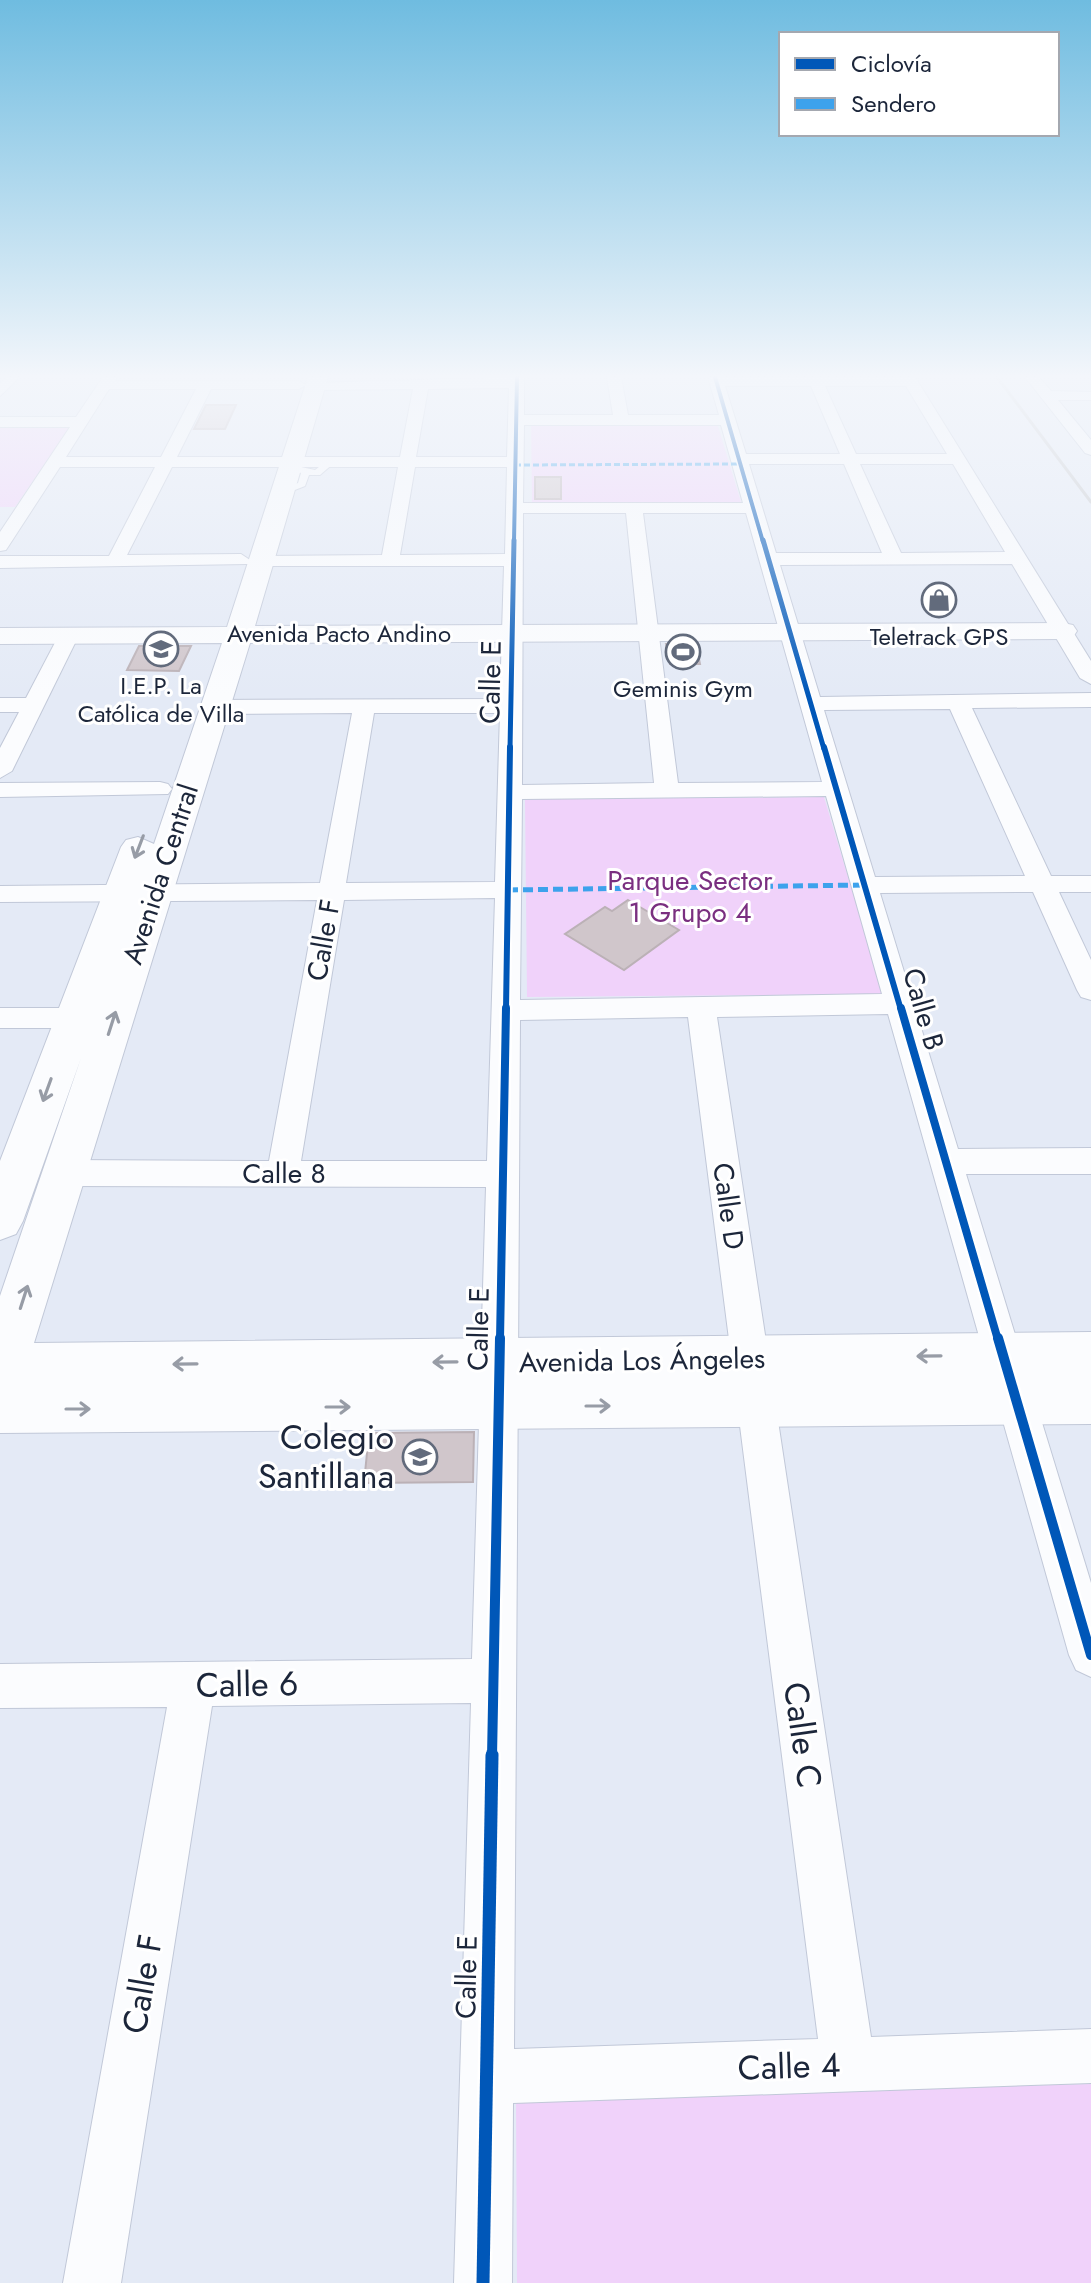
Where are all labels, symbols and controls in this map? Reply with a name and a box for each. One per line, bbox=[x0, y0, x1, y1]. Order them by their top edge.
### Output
legend bbox=[779, 32, 1059, 136]
text: Ciclovía bbox=[851, 46, 932, 81]
text: Sendero bbox=[851, 86, 936, 121]
shop icon: Teletrack GPS bbox=[920, 581, 958, 619]
street label: Avenida Pacto Andino bbox=[227, 616, 451, 651]
place label: Teletrack GPS bbox=[870, 619, 1008, 654]
school or university icon: I.E.P. La Católica de Villa bbox=[142, 630, 180, 668]
sports icon: Geminis Gym bbox=[664, 633, 702, 671]
street label: Calle E bbox=[469, 640, 512, 724]
place label: I.E.P. La Católica de Villa bbox=[78, 668, 244, 731]
place label: Geminis Gym bbox=[613, 671, 753, 706]
street label: Avenida Central bbox=[112, 779, 209, 970]
one-way arrow bbox=[130, 834, 145, 859]
park label: Parque Sector 1 Grupo 4 bbox=[607, 860, 773, 933]
street label: Calle F bbox=[296, 896, 351, 984]
street label: Calle B bbox=[892, 963, 955, 1055]
one-way arrow bbox=[105, 1010, 120, 1035]
one-way arrow bbox=[38, 1077, 53, 1102]
street label: Calle 8 bbox=[242, 1153, 326, 1194]
street label: Calle D bbox=[702, 1160, 755, 1252]
one-way arrow bbox=[18, 1285, 32, 1310]
street label: Calle E bbox=[457, 1287, 500, 1371]
street label: Avenida Los Ángeles bbox=[518, 1338, 766, 1383]
one-way arrow bbox=[916, 1348, 943, 1364]
one-way arrow bbox=[432, 1354, 459, 1369]
one-way arrow bbox=[172, 1356, 199, 1372]
one-way arrow bbox=[584, 1398, 611, 1414]
one-way arrow bbox=[324, 1399, 351, 1415]
one-way arrow bbox=[64, 1401, 91, 1417]
place label: Colegio Santillana bbox=[258, 1413, 394, 1501]
school or university icon: Colegio Santillana bbox=[401, 1438, 439, 1476]
street label: Calle 6 bbox=[195, 1659, 299, 1710]
street label: Calle C bbox=[771, 1679, 834, 1791]
street label: Calle F bbox=[110, 1931, 175, 2038]
street label: Calle E bbox=[445, 1935, 488, 2019]
street label: Calle 4 bbox=[737, 2040, 841, 2093]

